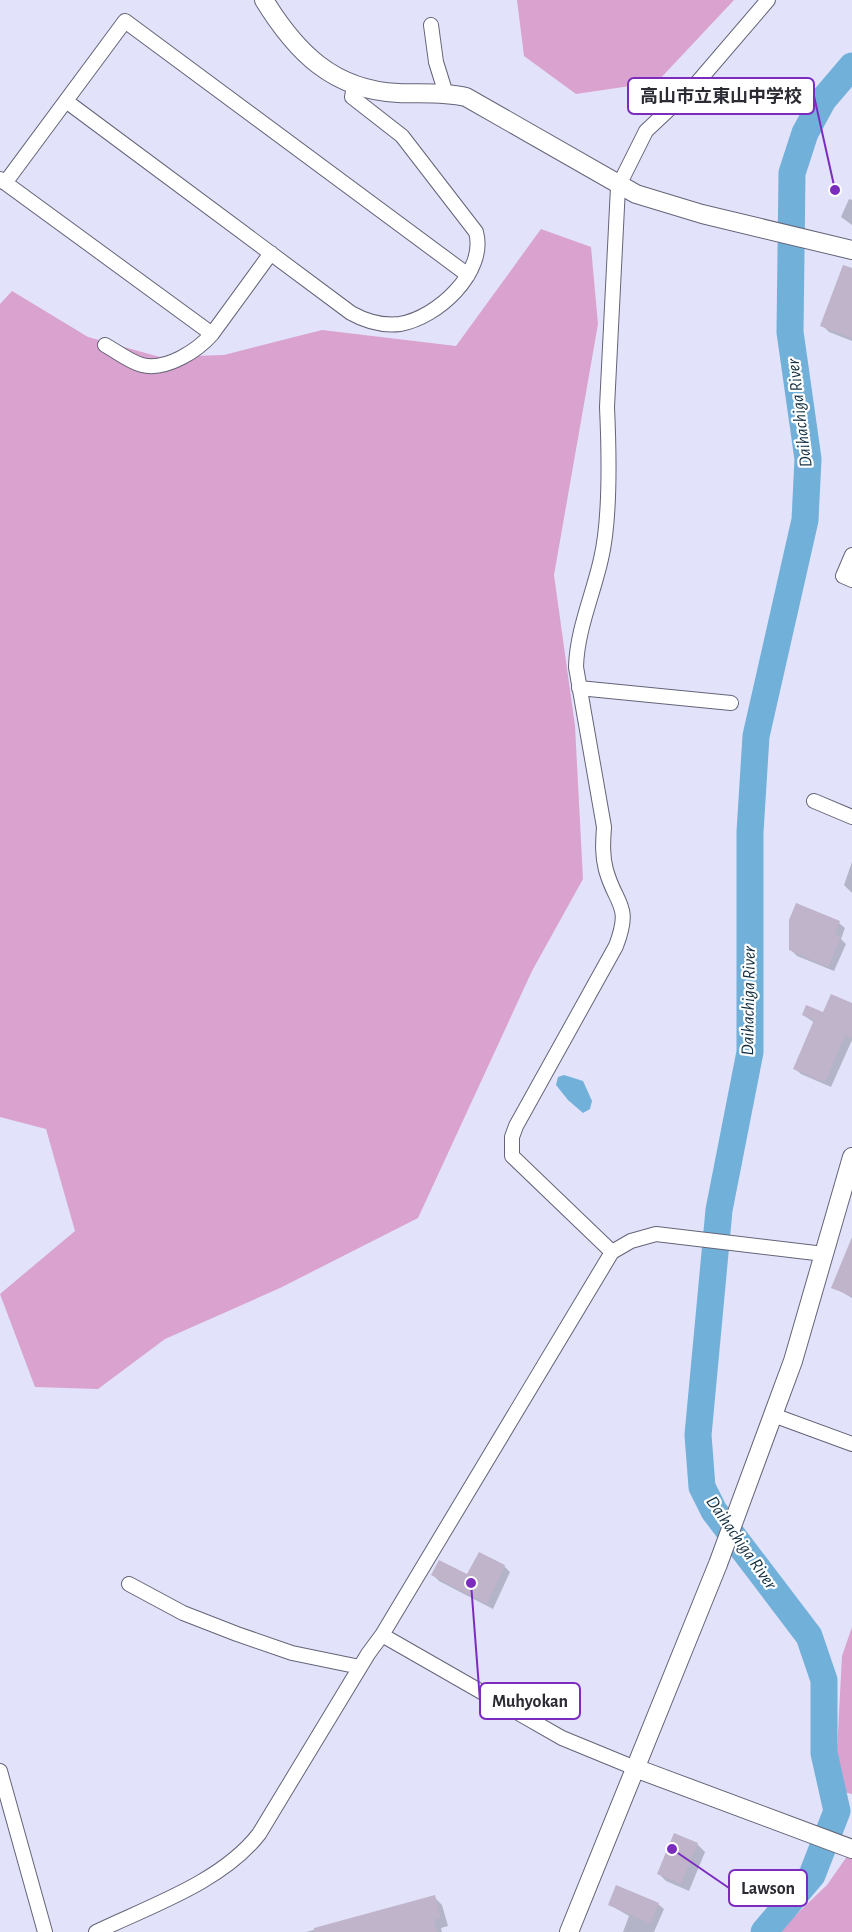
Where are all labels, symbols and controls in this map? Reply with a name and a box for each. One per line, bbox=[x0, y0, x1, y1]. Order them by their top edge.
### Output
callout: 高山市立東山中学校 bbox=[628, 78, 814, 114]
text: 高山市立東山中学校 bbox=[640, 86, 802, 106]
water label: Daihachiga River bbox=[784, 356, 816, 468]
water label: Daihachiga River bbox=[739, 945, 759, 1056]
water label: Daihachiga River bbox=[702, 1493, 780, 1594]
callout: Muhyokan bbox=[480, 1683, 580, 1719]
text: Muhyokan bbox=[492, 1693, 568, 1711]
callout: Lawson bbox=[729, 1870, 807, 1906]
text: Lawson bbox=[741, 1880, 795, 1898]

